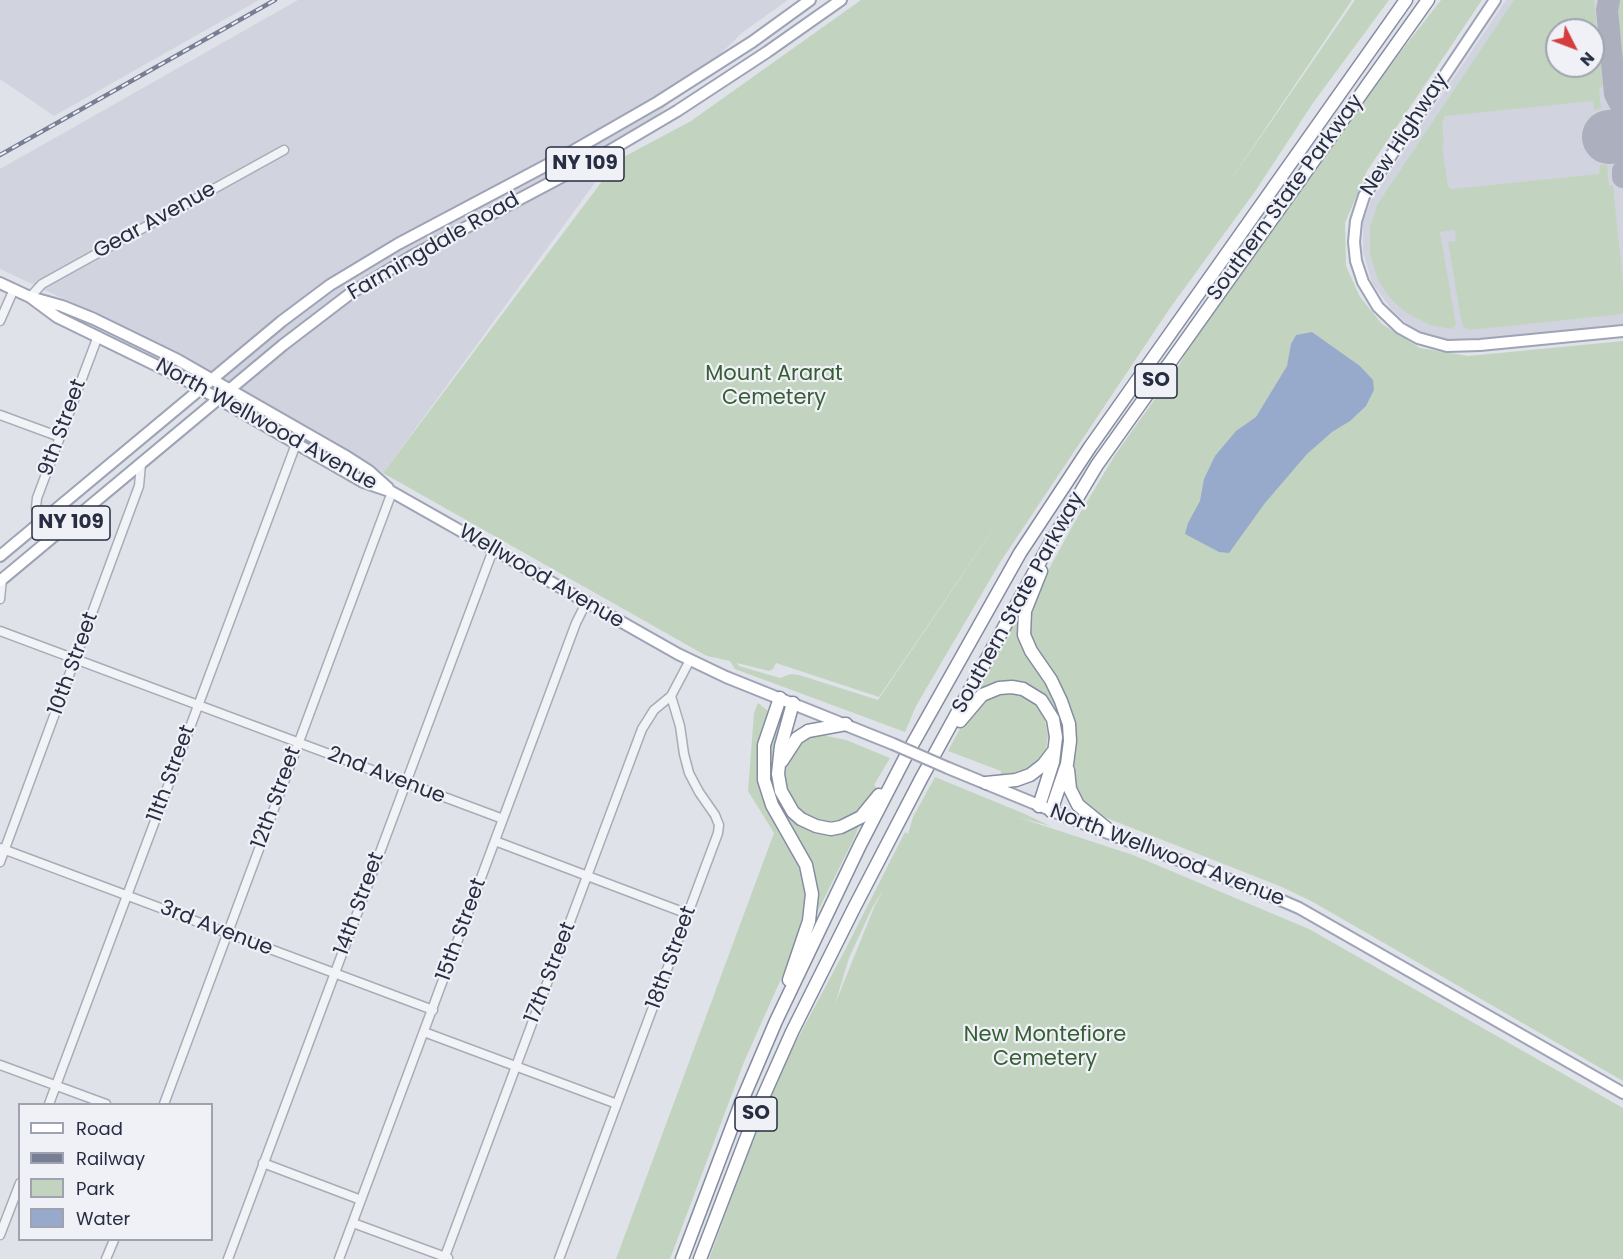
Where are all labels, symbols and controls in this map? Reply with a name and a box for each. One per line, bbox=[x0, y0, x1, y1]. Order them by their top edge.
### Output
north arrow bbox=[1545, 18, 1605, 78]
text: N bbox=[1575, 47, 1600, 71]
street label: New Highway bbox=[1356, 69, 1454, 201]
street label: Southern State Parkway bbox=[1203, 90, 1369, 306]
road number: NY 109 bbox=[546, 147, 624, 181]
street label: Gear Avenue bbox=[89, 177, 221, 265]
street label: Farmingdale Road bbox=[344, 188, 524, 306]
street label: North Wellwood Avenue bbox=[151, 354, 381, 496]
park label: Mount Ararat Cemetery bbox=[705, 362, 843, 412]
road number: SO bbox=[1135, 364, 1177, 398]
street label: 9th Street bbox=[34, 376, 92, 480]
street label: Southern State Parkway bbox=[948, 488, 1090, 718]
road number: NY 109 bbox=[32, 506, 110, 540]
street label: Wellwood Avenue bbox=[454, 519, 628, 635]
street label: 10th Street bbox=[44, 609, 104, 719]
street label: 11th Street bbox=[143, 722, 201, 826]
street label: 2nd Avenue bbox=[324, 742, 448, 810]
street label: 12th Street bbox=[247, 743, 307, 853]
street label: North Wellwood Avenue bbox=[1046, 800, 1288, 912]
street label: 14th Street bbox=[330, 849, 390, 959]
street label: 15th Street bbox=[432, 875, 492, 985]
street label: 3rd Avenue bbox=[156, 896, 276, 962]
street label: 18th Street bbox=[642, 903, 702, 1013]
street label: 17th Street bbox=[520, 919, 582, 1027]
park label: New Montefiore Cemetery bbox=[964, 1023, 1126, 1073]
road number: SO bbox=[735, 1097, 777, 1131]
legend bbox=[18, 1103, 213, 1241]
text: Road bbox=[76, 1116, 123, 1141]
text: Railway bbox=[76, 1146, 145, 1171]
text: Park bbox=[76, 1176, 115, 1201]
text: Water bbox=[76, 1206, 130, 1231]

